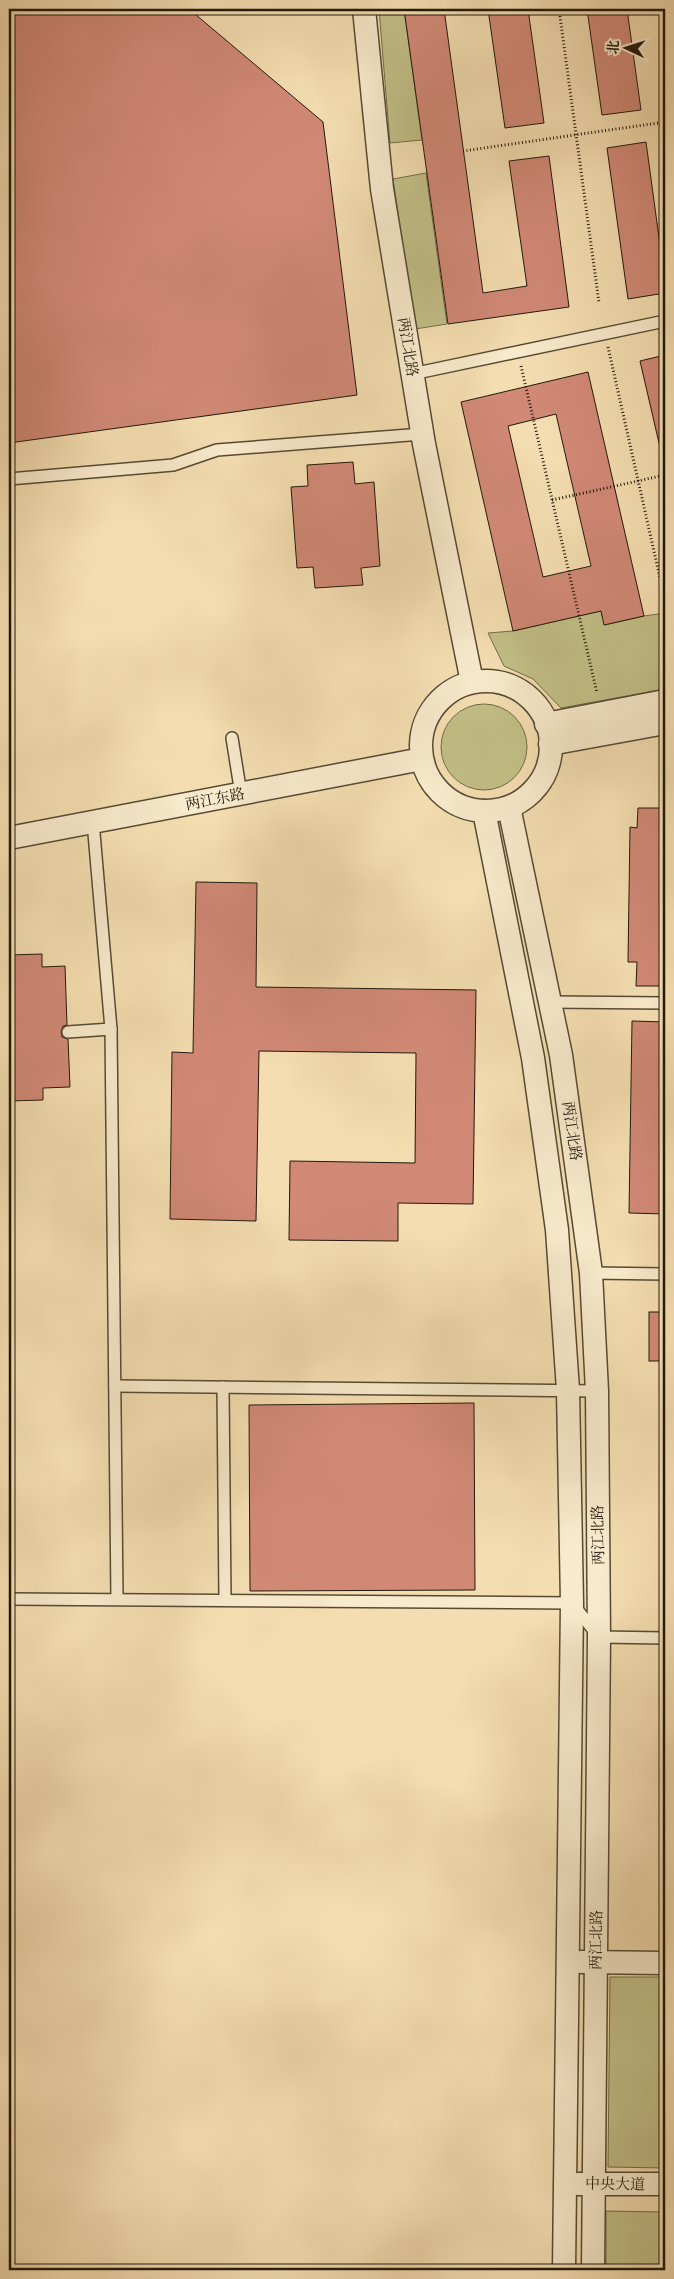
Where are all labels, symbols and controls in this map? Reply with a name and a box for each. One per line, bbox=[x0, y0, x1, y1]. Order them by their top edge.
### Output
north arrow bbox=[602, 22, 652, 72]
text: 北 bbox=[604, 39, 622, 55]
street label: 两江北路 bbox=[394, 316, 423, 378]
street label: 两江东路 bbox=[184, 783, 246, 814]
street label: 两江北路 bbox=[559, 1100, 586, 1162]
street label: 两江北路 bbox=[587, 1505, 608, 1565]
street label: 两江北路 bbox=[585, 1910, 606, 1970]
street label: 中央大道 bbox=[585, 2173, 645, 2194]

